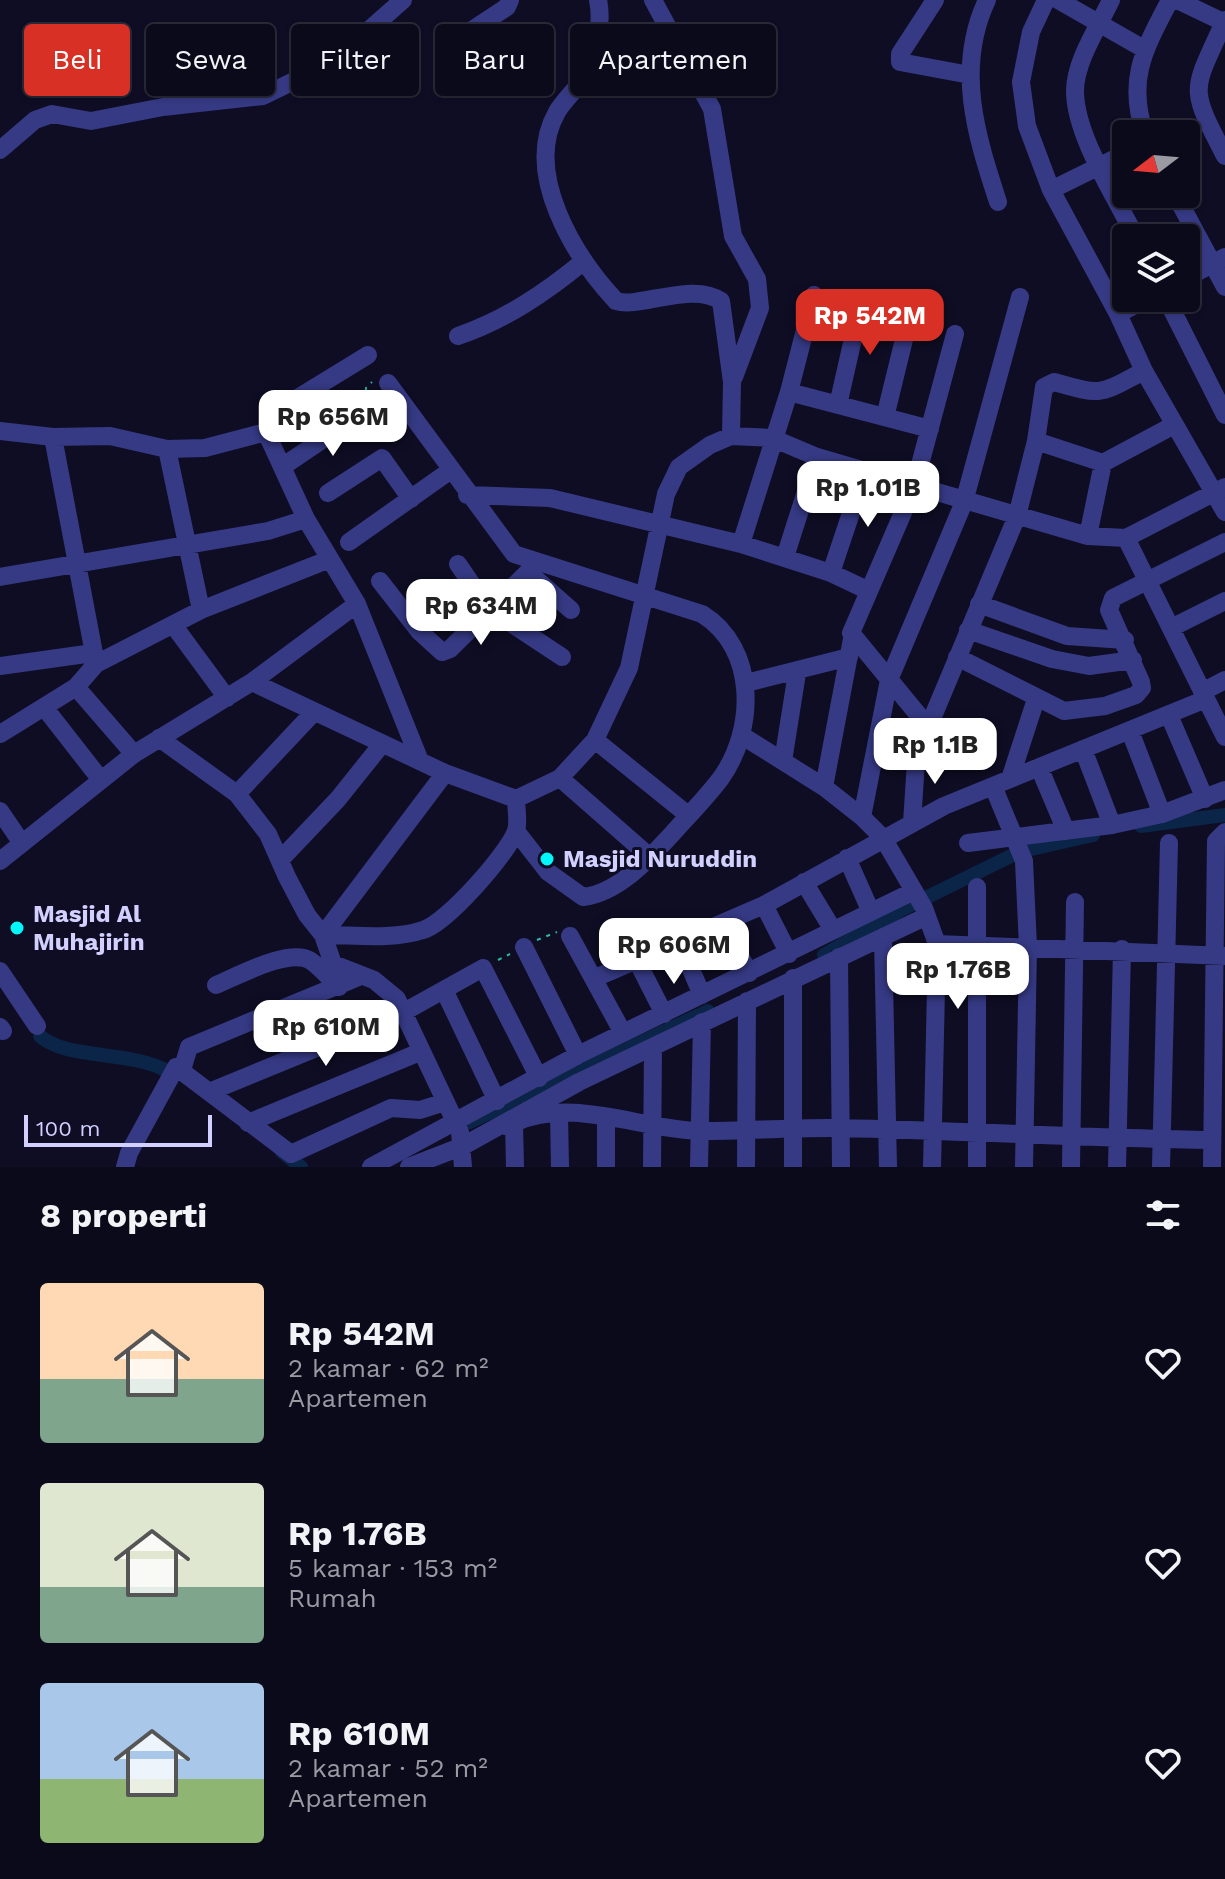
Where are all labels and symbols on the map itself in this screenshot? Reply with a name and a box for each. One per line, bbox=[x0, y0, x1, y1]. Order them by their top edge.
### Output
north arrow bbox=[1112, 120, 1200, 208]
pin: Rp 542M bbox=[796, 289, 944, 357]
pin: Rp 656M bbox=[259, 390, 407, 458]
pin: Rp 1.01B bbox=[785, 461, 951, 529]
pin: Rp 634M bbox=[407, 579, 555, 647]
pin: Rp 1.1B bbox=[861, 718, 1009, 786]
place label: Masjid Nuruddin bbox=[563, 845, 757, 873]
marker: Masjid Nuruddin bbox=[538, 850, 556, 868]
place label: Masjid Al Muhajirin bbox=[33, 900, 145, 956]
pin: Rp 606M bbox=[600, 918, 748, 986]
marker: Masjid Al Muhajirin bbox=[8, 919, 26, 937]
pin: Rp 1.76B bbox=[875, 943, 1041, 1011]
pin: Rp 610M bbox=[252, 1000, 400, 1068]
scale bar bbox=[24, 1111, 212, 1147]

